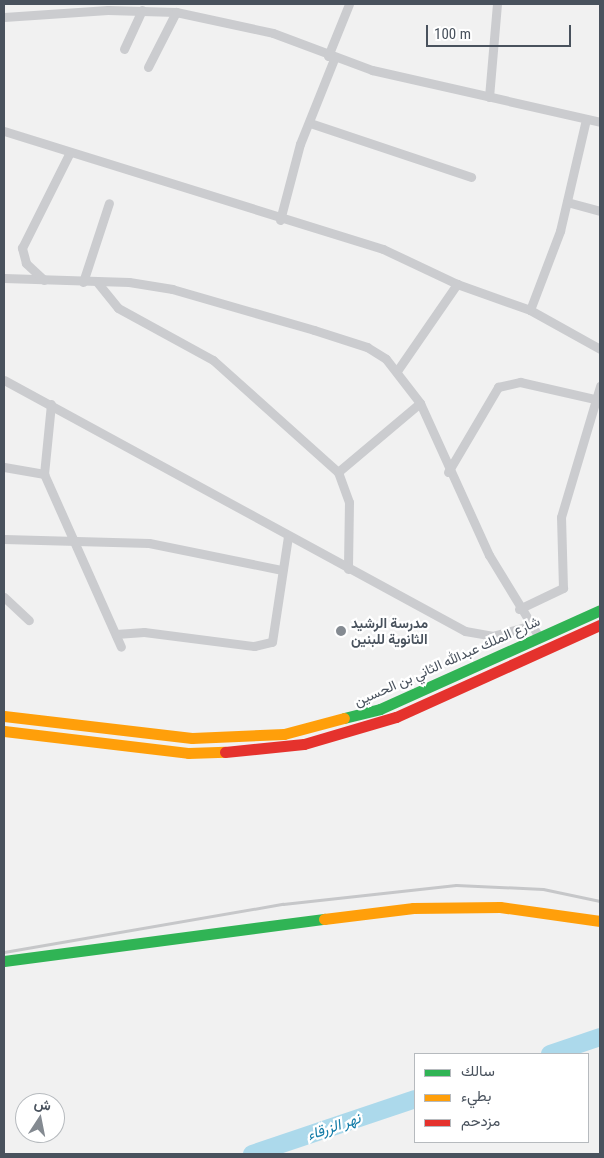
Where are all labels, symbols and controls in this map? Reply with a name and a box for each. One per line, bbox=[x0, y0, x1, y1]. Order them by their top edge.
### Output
scale bar bbox=[429, 15, 574, 47]
text: 100 m bbox=[434, 25, 471, 43]
street label: شارع الملك عبدالله الثاني بن الحسين bbox=[351, 612, 543, 710]
place label: مدرسة الرشيد الثانوية للبنين bbox=[351, 615, 428, 648]
marker: مدرسة الرشيد الثانوية للبنين bbox=[335, 625, 347, 637]
legend bbox=[414, 1053, 589, 1143]
text: سالك bbox=[461, 1062, 495, 1080]
text: بطيء bbox=[461, 1087, 491, 1105]
north arrow bbox=[15, 1093, 65, 1143]
text: ش bbox=[33, 1095, 52, 1114]
water label: نهر الزرقاء bbox=[305, 1109, 363, 1145]
text: مزدحم bbox=[461, 1112, 500, 1130]

